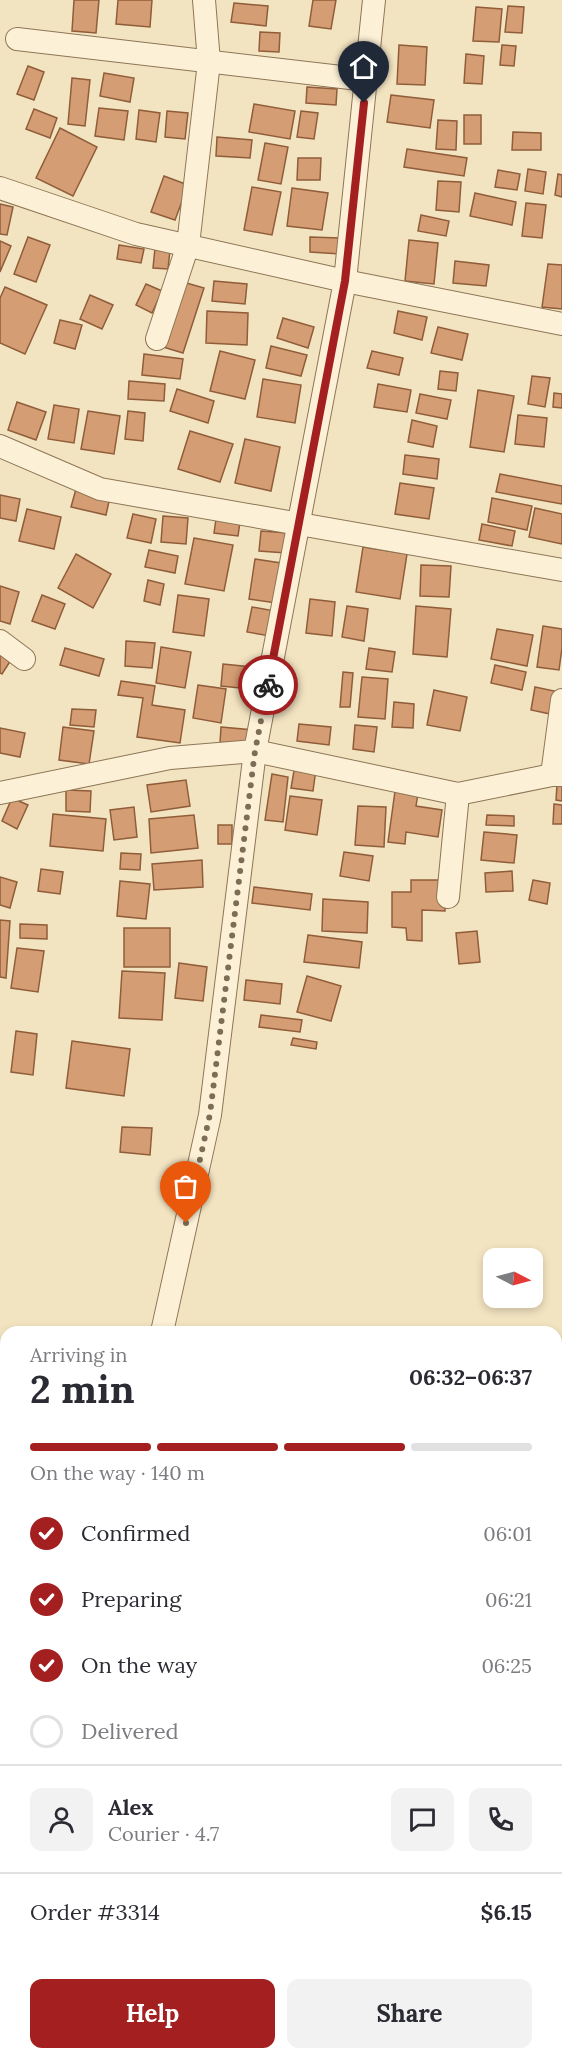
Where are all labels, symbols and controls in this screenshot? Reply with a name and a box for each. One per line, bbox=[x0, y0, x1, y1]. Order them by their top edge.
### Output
pin bbox=[338, 41, 389, 103]
icon: home bbox=[347, 50, 380, 83]
courier bbox=[238, 655, 298, 715]
icon: bike bbox=[252, 669, 285, 702]
pin bbox=[160, 1161, 211, 1223]
icon: bag bbox=[169, 1170, 202, 1203]
north arrow bbox=[483, 1248, 543, 1308]
map controls bbox=[483, 1248, 543, 1308]
text: Arriving in bbox=[30, 1342, 127, 1367]
text: 06:32–06:37 bbox=[409, 1363, 532, 1391]
text: 2 min bbox=[30, 1364, 135, 1414]
text: On the way · 140 m bbox=[30, 1460, 205, 1485]
icon: check bbox=[30, 1517, 63, 1550]
text: Confirmed bbox=[81, 1519, 190, 1547]
text: 06:01 bbox=[483, 1521, 532, 1546]
icon: check bbox=[30, 1583, 63, 1616]
text: Preparing bbox=[81, 1585, 181, 1613]
text: 06:21 bbox=[485, 1587, 532, 1612]
icon: check bbox=[30, 1649, 63, 1682]
text: On the way bbox=[81, 1651, 197, 1679]
text: 06:25 bbox=[481, 1653, 532, 1678]
text: Delivered bbox=[81, 1717, 179, 1745]
button: person bbox=[30, 1788, 93, 1851]
button: chat bbox=[391, 1788, 454, 1851]
button: phone bbox=[469, 1788, 532, 1851]
text: Alex bbox=[108, 1793, 153, 1821]
text: Courier · 4.7 bbox=[108, 1821, 219, 1846]
text: Order #3314 bbox=[30, 1898, 160, 1926]
text: $6.15 bbox=[480, 1898, 532, 1926]
button: Help bbox=[30, 1979, 275, 2048]
button: Share bbox=[287, 1979, 532, 2048]

